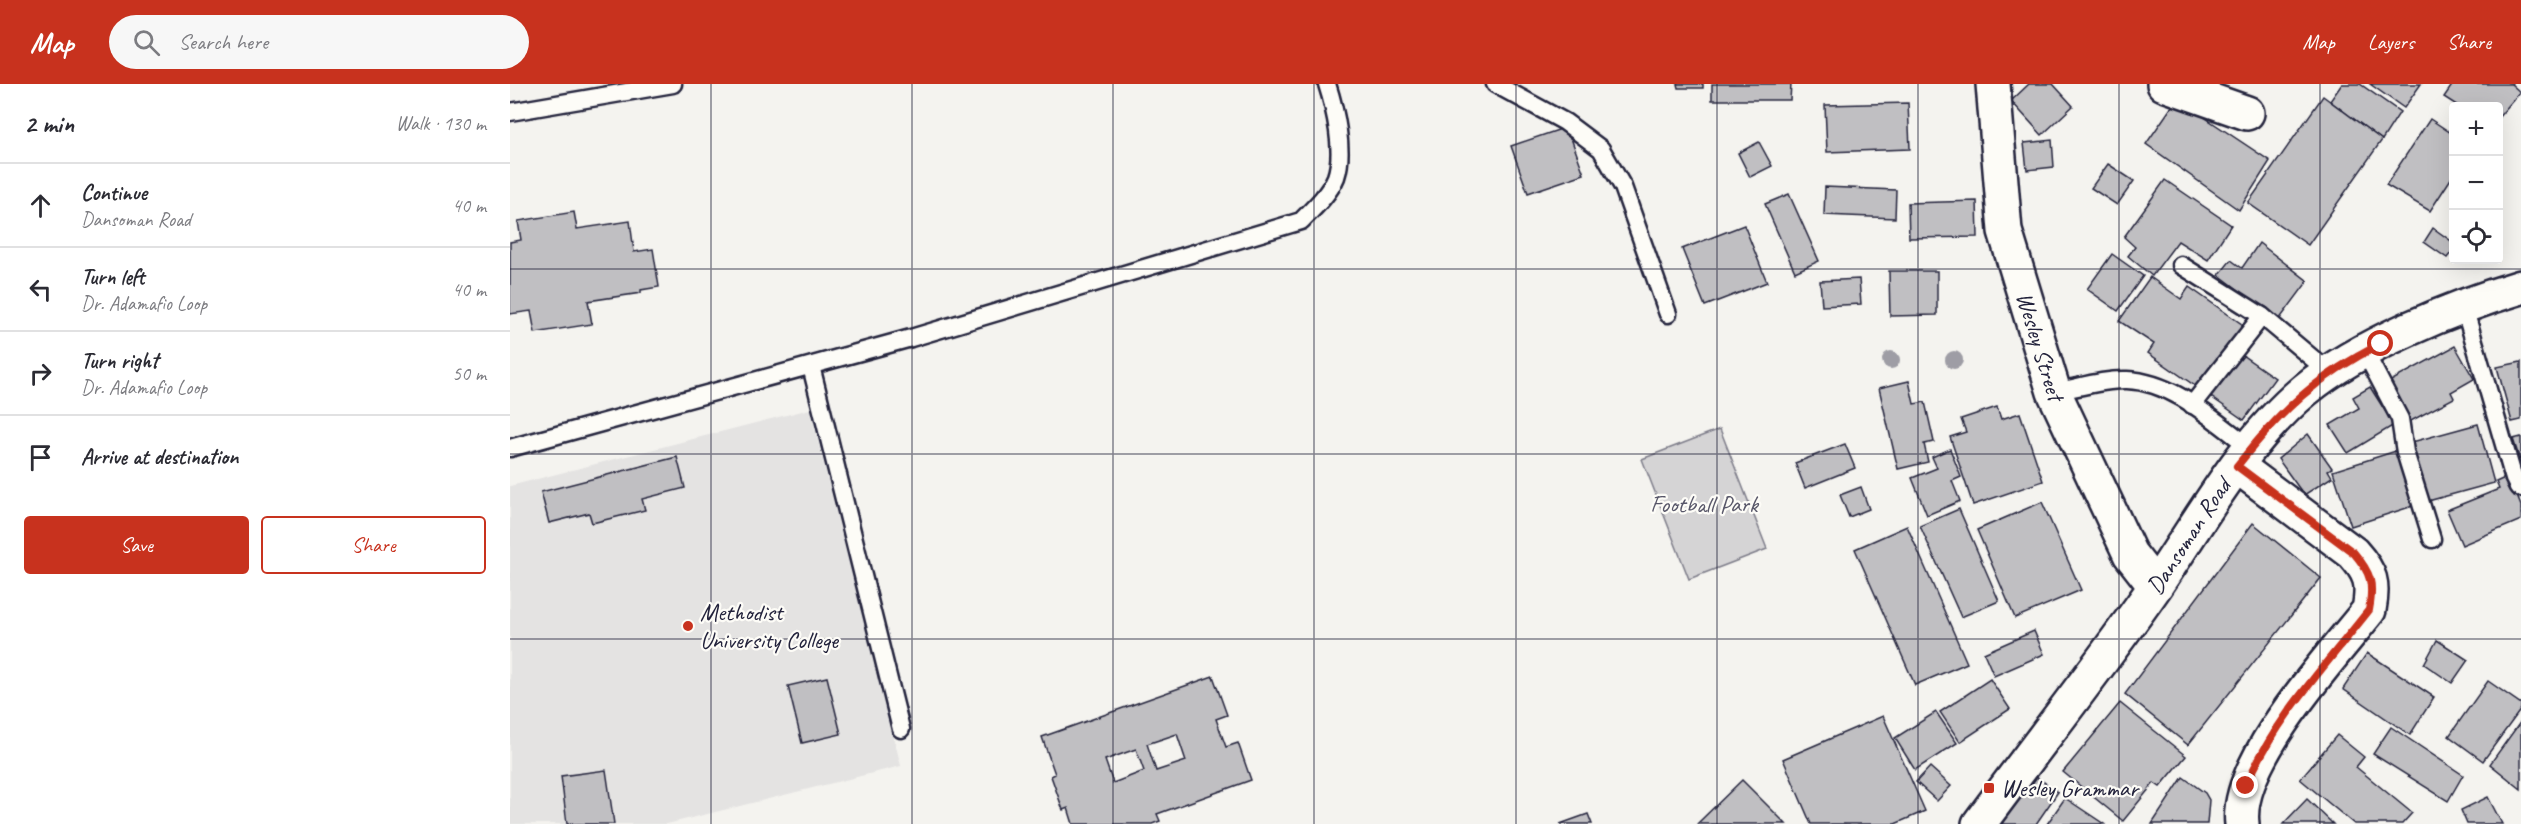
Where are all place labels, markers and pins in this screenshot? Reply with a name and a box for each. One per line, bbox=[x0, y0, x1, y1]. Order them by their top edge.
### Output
place label: Methodist University College bbox=[700, 597, 840, 655]
marker: Methodist University College bbox=[681, 619, 695, 633]
place label: Wesley Grammar bbox=[2001, 773, 2140, 803]
marker: Wesley Grammar bbox=[1982, 781, 1996, 795]

